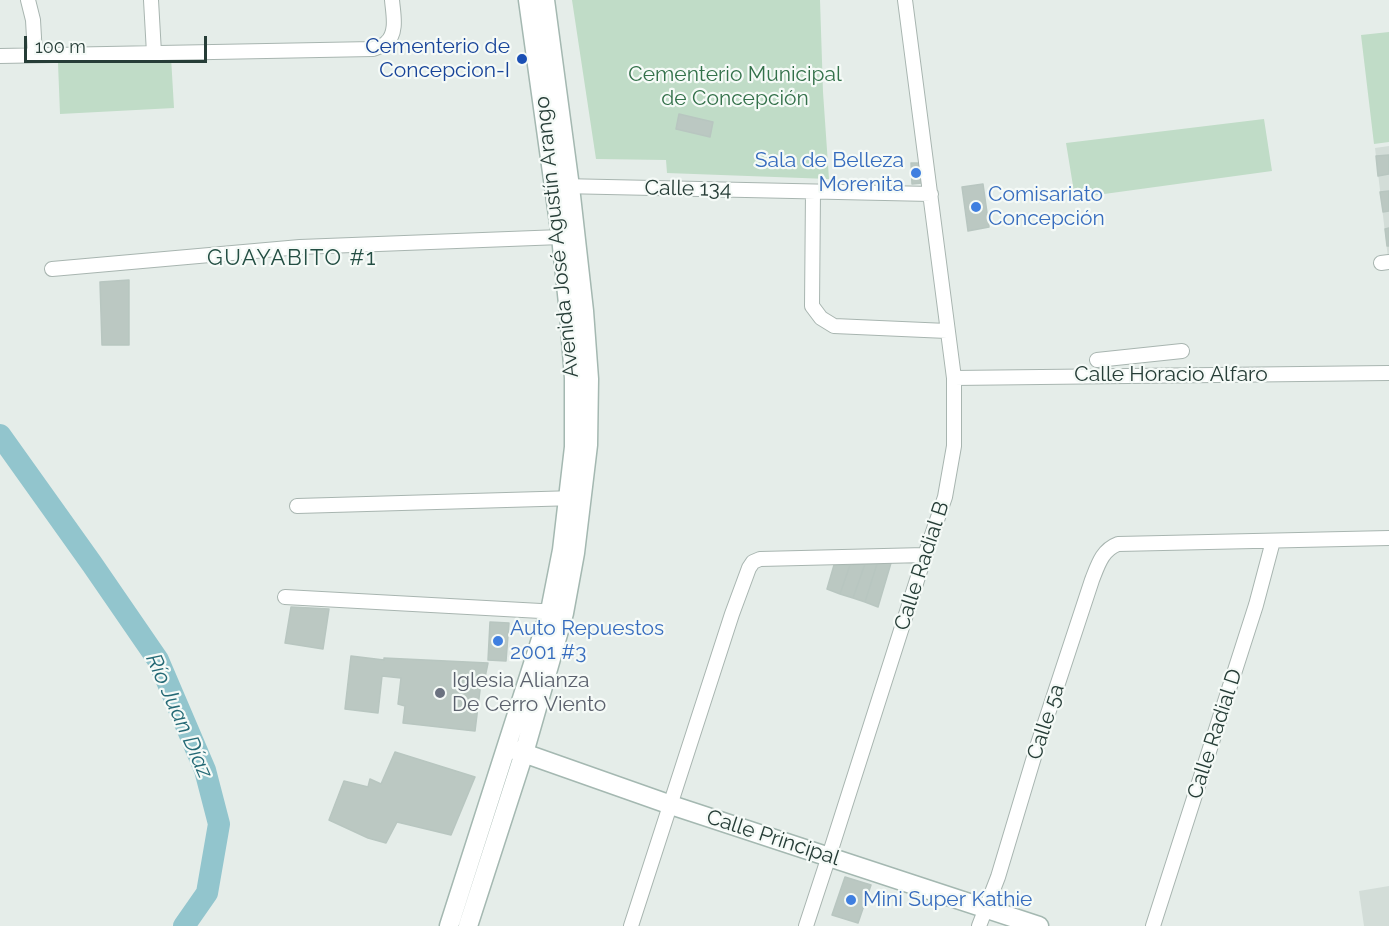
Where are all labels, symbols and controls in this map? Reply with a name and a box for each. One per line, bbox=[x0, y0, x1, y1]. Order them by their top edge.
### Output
scale bar bbox=[27, 24, 210, 62]
place label: Cementerio de Concepcion-I bbox=[365, 34, 510, 84]
text: 100 m bbox=[35, 36, 86, 57]
marker: Cementerio de Concepcion-I bbox=[515, 52, 529, 66]
park label: Cementerio Municipal de Concepción bbox=[628, 62, 842, 112]
street label: Avenida José Agustín Arango bbox=[530, 95, 584, 379]
place label: Sala de Belleza Morenita bbox=[755, 148, 904, 198]
marker: Sala de Belleza Morenita bbox=[909, 166, 923, 180]
street label: Calle 134 bbox=[644, 176, 732, 202]
place label: Comisariato Concepción bbox=[988, 182, 1105, 232]
marker: Comisariato Concepción bbox=[969, 200, 983, 214]
district label: GUAYABITO #1 bbox=[207, 245, 377, 271]
street label: Calle Horacio Alfaro bbox=[1074, 362, 1268, 388]
street label: Calle Radial B bbox=[889, 498, 955, 634]
place label: Auto Repuestos 2001 #3 bbox=[510, 616, 664, 666]
marker: Auto Repuestos 2001 #3 bbox=[491, 634, 505, 648]
water label: Río Juan Díaz bbox=[140, 650, 218, 782]
street label: Calle Radial D bbox=[1182, 666, 1248, 802]
place label: Iglesia Alianza De Cerro Viento bbox=[452, 668, 606, 718]
street label: Calle 5a bbox=[1022, 681, 1070, 763]
marker: Iglesia Alianza De Cerro Viento bbox=[433, 686, 447, 700]
street label: Calle Principal bbox=[703, 805, 843, 871]
place label: Mini Super Kathie bbox=[863, 887, 1032, 913]
marker: Mini Super Kathie bbox=[844, 893, 858, 907]

